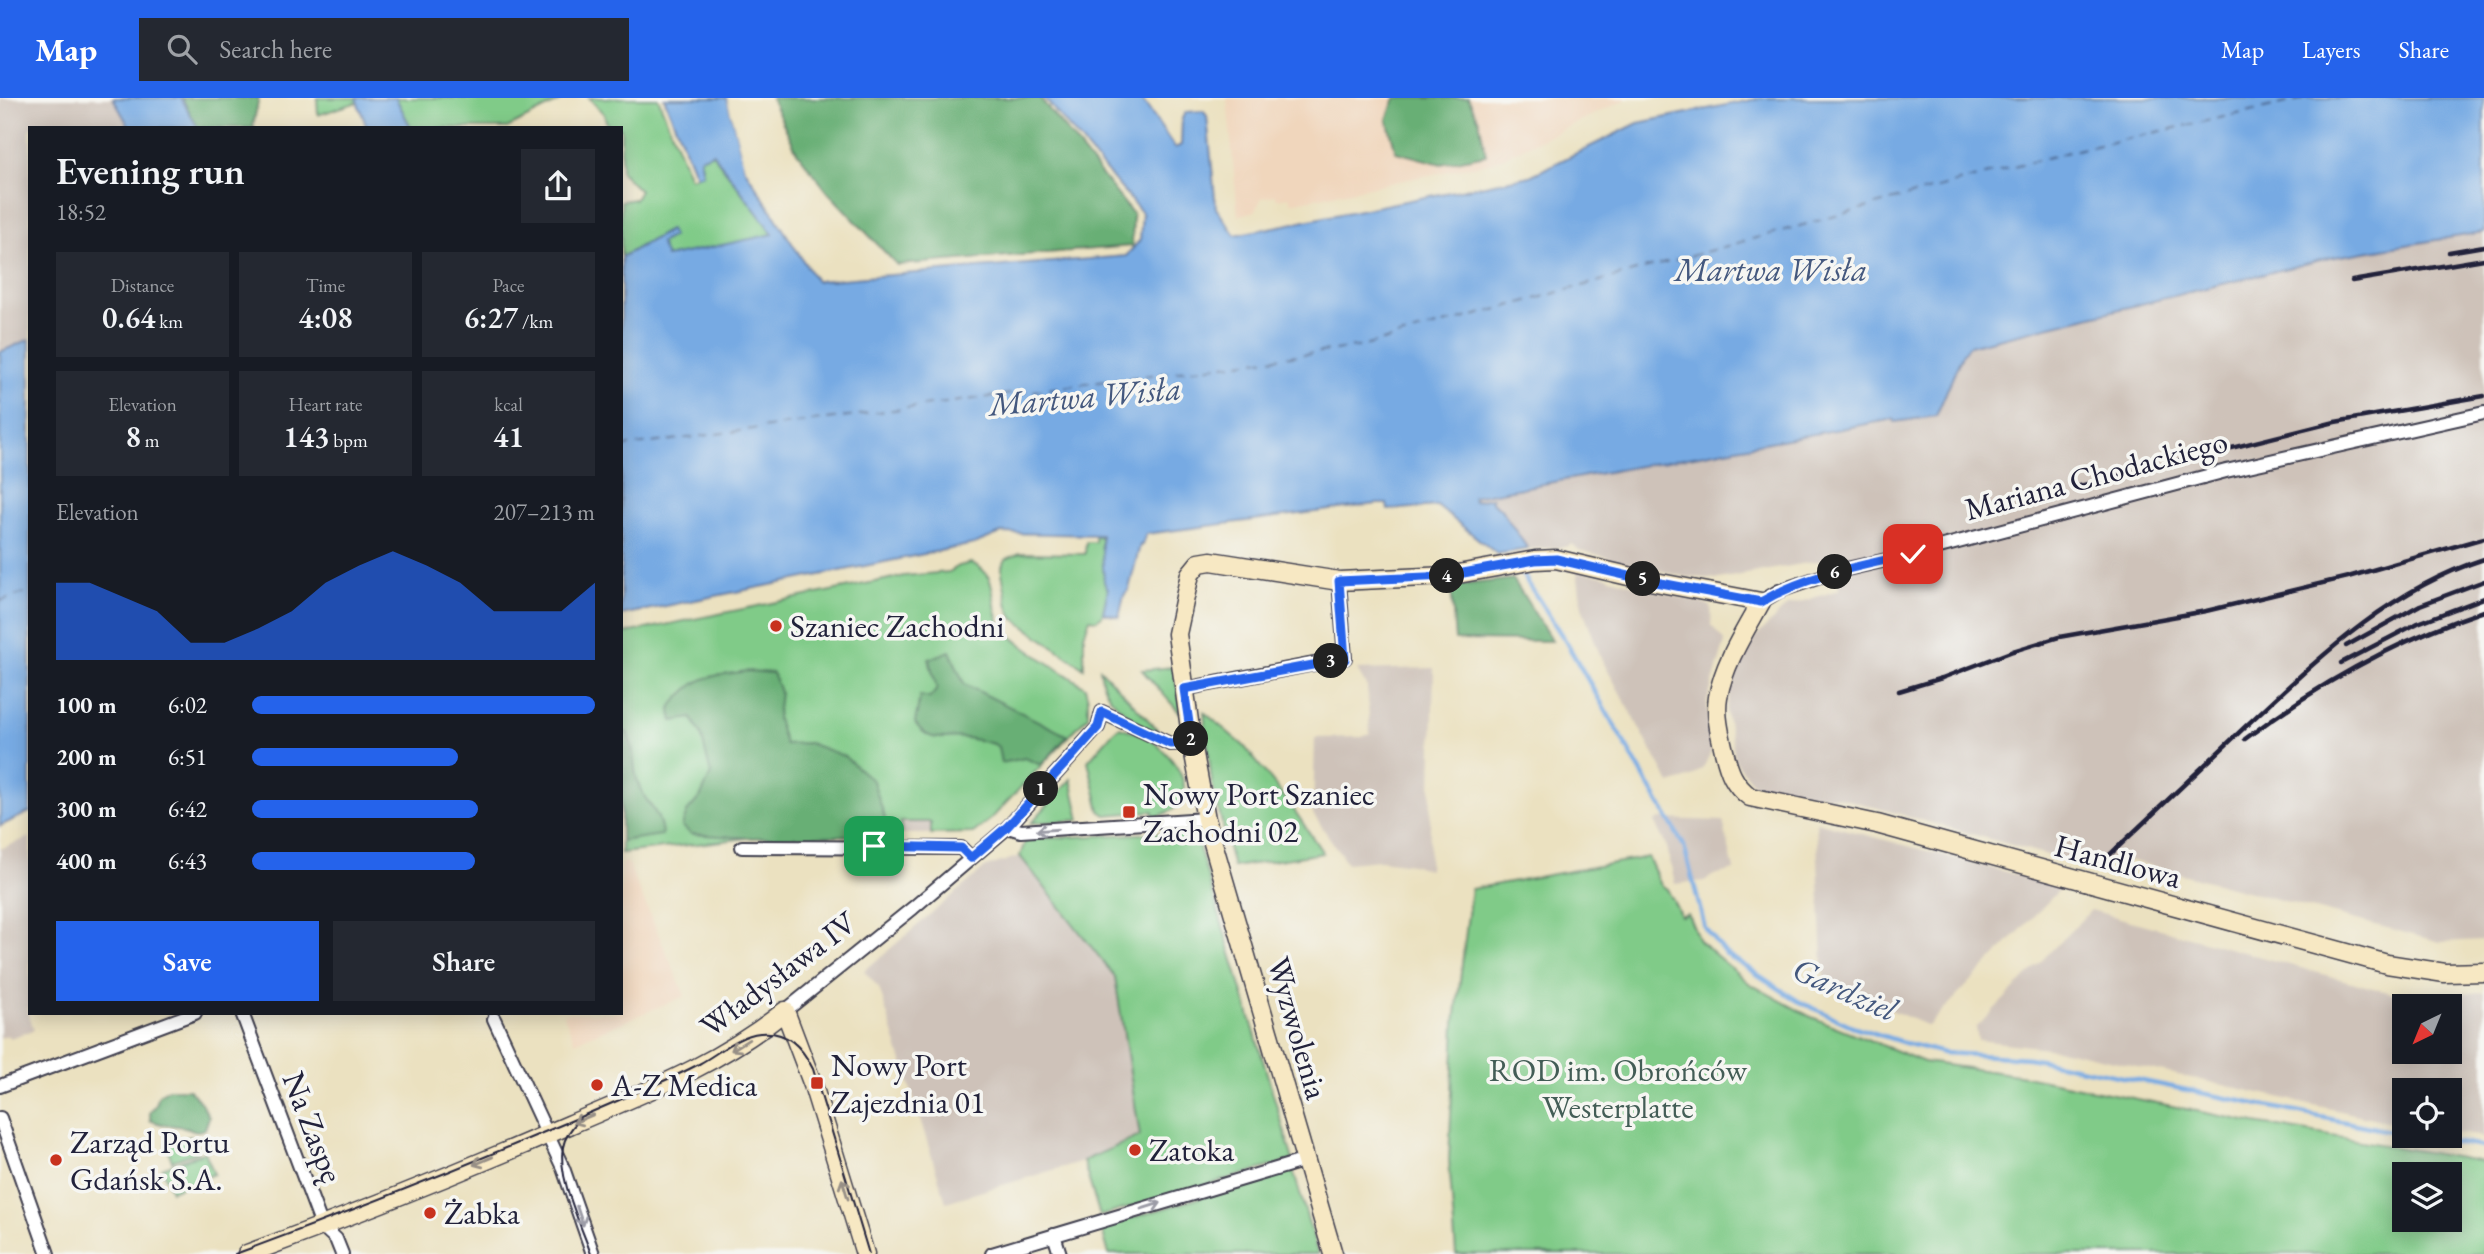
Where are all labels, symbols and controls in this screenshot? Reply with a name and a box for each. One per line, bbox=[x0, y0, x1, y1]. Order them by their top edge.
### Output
search box bbox=[139, 18, 629, 81]
text: Map bbox=[35, 28, 97, 71]
icon: search bbox=[163, 30, 201, 68]
text: Search here bbox=[219, 32, 332, 66]
text: Map bbox=[2221, 34, 2264, 65]
text: Layers bbox=[2302, 34, 2361, 65]
text: Share bbox=[2399, 34, 2449, 65]
text: Evening run bbox=[56, 146, 245, 195]
button: share bbox=[521, 149, 595, 223]
text: 18:52 bbox=[56, 197, 106, 227]
water label: Martwa Wisła bbox=[1673, 248, 1867, 291]
text: Distance bbox=[111, 273, 174, 298]
text: Time bbox=[306, 273, 345, 298]
text: Pace bbox=[493, 273, 524, 298]
text: 0.64 bbox=[102, 298, 155, 337]
text: 4:08 bbox=[298, 298, 353, 337]
text: 6:27 bbox=[464, 298, 518, 337]
text: km bbox=[155, 309, 183, 334]
text: /km bbox=[518, 309, 553, 334]
water label: Martwa Wisła bbox=[985, 366, 1183, 426]
text: Elevation bbox=[108, 392, 177, 417]
text: Heart rate bbox=[289, 392, 362, 417]
text: kcal bbox=[494, 392, 523, 417]
text: 8 bbox=[126, 417, 141, 456]
text: 143 bbox=[283, 417, 329, 456]
text: 41 bbox=[493, 417, 524, 456]
street label: Mariana Chodackiego bbox=[1960, 420, 2232, 530]
text: m bbox=[141, 428, 159, 453]
text: bpm bbox=[329, 428, 368, 453]
text: Elevation bbox=[56, 497, 139, 527]
text: 207–213 m bbox=[494, 497, 595, 527]
pin bbox=[1883, 524, 1943, 584]
icon: check bbox=[1894, 535, 1932, 573]
pin: 6 bbox=[1818, 554, 1853, 589]
pin: 4 bbox=[1430, 559, 1464, 594]
text: 6 bbox=[1829, 559, 1840, 584]
pin: 5 bbox=[1626, 561, 1660, 596]
text: 4 bbox=[1441, 563, 1452, 588]
text: 5 bbox=[1637, 566, 1648, 591]
place label: Szaniec Zachodni bbox=[790, 605, 1005, 647]
marker: Szaniec Zachodni bbox=[768, 618, 784, 634]
pin: 3 bbox=[1314, 644, 1348, 678]
text: 3 bbox=[1325, 648, 1336, 673]
text: 100 m bbox=[56, 690, 117, 720]
text: 6:02 bbox=[168, 690, 207, 720]
pin: 2 bbox=[1174, 722, 1208, 756]
text: 2 bbox=[1185, 726, 1196, 751]
text: 200 m bbox=[56, 742, 117, 772]
text: 6:51 bbox=[168, 742, 207, 772]
pin: 1 bbox=[1024, 772, 1058, 806]
place label: Nowy Port Szaniec Zachodni 02 bbox=[1143, 773, 1375, 852]
text: 1 bbox=[1035, 776, 1046, 801]
text: 300 m bbox=[56, 794, 117, 824]
text: 6:42 bbox=[168, 794, 207, 824]
marker: Nowy Port Szaniec Zachodni 02 bbox=[1121, 804, 1137, 820]
pin bbox=[844, 816, 904, 876]
one-way arrow bbox=[1036, 823, 1059, 836]
street label: Handlowa bbox=[2050, 824, 2186, 898]
icon: arrive bbox=[855, 827, 893, 865]
text: 400 m bbox=[56, 846, 117, 876]
text: 6:43 bbox=[168, 846, 207, 876]
street label: Władysława IV bbox=[691, 901, 865, 1047]
button: Save bbox=[56, 921, 319, 1001]
button: Share bbox=[333, 921, 595, 1001]
water label: Gardziel bbox=[1786, 947, 1905, 1032]
street label: Wyzwolenia bbox=[1258, 952, 1338, 1104]
north arrow bbox=[2392, 994, 2462, 1064]
map controls bbox=[2392, 994, 2462, 1232]
one-way arrow bbox=[730, 1038, 750, 1052]
place label: Nowy Port Zajezdnia 01 bbox=[831, 1044, 985, 1123]
park label: ROD im. Obrońców Westerplatte bbox=[1489, 1049, 1748, 1128]
place label: A-Z Medica bbox=[610, 1064, 758, 1106]
street label: Na Zaspę bbox=[273, 1065, 353, 1189]
marker: Nowy Port Zajezdnia 01 bbox=[809, 1075, 825, 1091]
marker: A-Z Medica bbox=[589, 1077, 605, 1093]
button: locate bbox=[2392, 1078, 2462, 1148]
one-way arrow bbox=[572, 1113, 594, 1126]
place label: Zarząd Portu Gdańsk S.A. bbox=[70, 1121, 230, 1200]
place label: Zatoka bbox=[1149, 1129, 1234, 1171]
marker: Zatoka bbox=[1127, 1142, 1143, 1158]
marker: Zarząd Portu Gdańsk S.A. bbox=[48, 1152, 64, 1168]
one-way arrow bbox=[473, 1155, 495, 1168]
button: layers bbox=[2392, 1162, 2462, 1232]
one-way arrow bbox=[838, 1178, 851, 1200]
place label: Żabka bbox=[444, 1192, 520, 1234]
one-way arrow bbox=[1140, 1199, 1162, 1212]
marker: Żabka bbox=[422, 1205, 438, 1221]
one-way arrow bbox=[575, 1205, 587, 1227]

